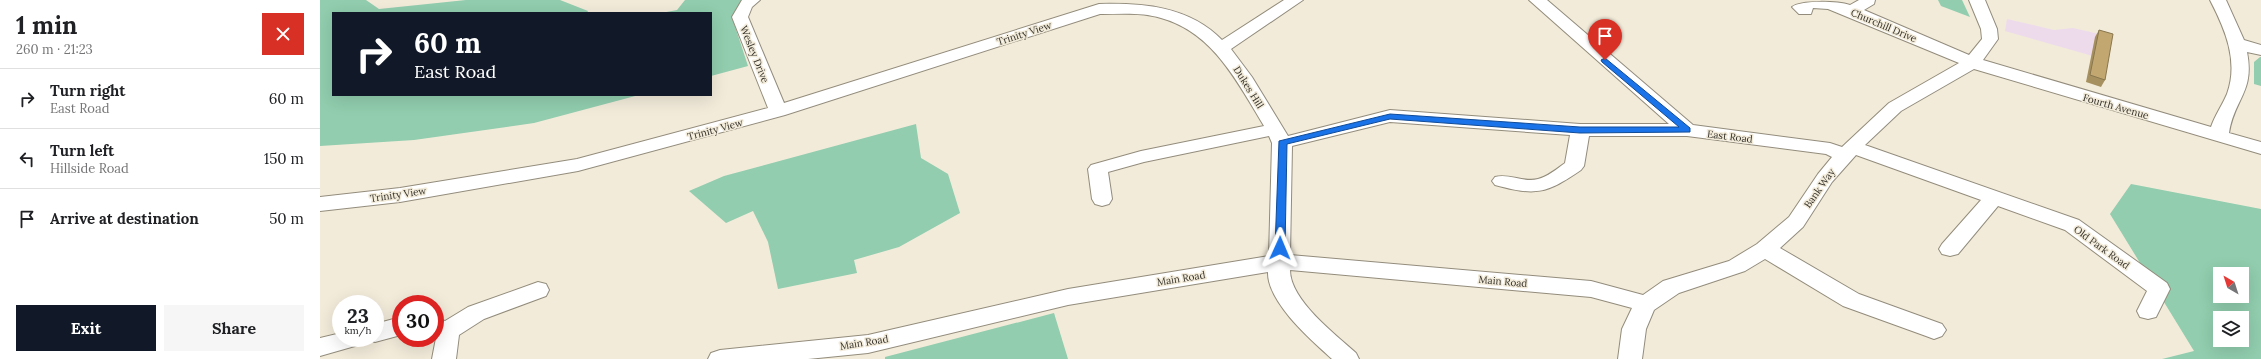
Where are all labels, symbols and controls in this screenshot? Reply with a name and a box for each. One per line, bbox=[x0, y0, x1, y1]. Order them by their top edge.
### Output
street label: Churchill Drive bbox=[1849, 6, 1919, 45]
text: 1 min bbox=[16, 10, 77, 41]
button: close bbox=[262, 13, 304, 55]
street label: Trinity View bbox=[995, 19, 1053, 48]
pin bbox=[1588, 19, 1622, 60]
street label: Wesley Drive bbox=[737, 24, 772, 85]
text: 60 m bbox=[414, 25, 481, 61]
icon: arrive bbox=[1594, 25, 1616, 47]
icon: right bbox=[348, 28, 400, 80]
text: 260 m · 21:23 bbox=[16, 41, 93, 58]
text: East Road bbox=[414, 60, 496, 83]
street label: Dukes Hill bbox=[1231, 64, 1267, 111]
text: Turn right bbox=[50, 81, 126, 100]
icon: right bbox=[16, 88, 38, 110]
text: 60 m bbox=[269, 89, 304, 108]
street label: Fourth Avenue bbox=[2081, 91, 2151, 122]
text: East Road bbox=[50, 100, 109, 117]
street label: Trinity View bbox=[686, 116, 744, 143]
street label: East Road bbox=[1706, 127, 1753, 146]
text: Turn left bbox=[50, 141, 114, 160]
icon: left bbox=[16, 148, 38, 170]
text: 150 m bbox=[264, 149, 304, 168]
text: Hillside Road bbox=[50, 160, 129, 177]
street label: Bank Way bbox=[1801, 165, 1838, 211]
street label: Trinity View bbox=[369, 184, 427, 205]
icon: arrive bbox=[16, 208, 38, 230]
text: Arrive at destination bbox=[50, 209, 199, 228]
text: 50 m bbox=[269, 209, 304, 228]
street label: Old Park Road bbox=[2071, 223, 2132, 272]
position arrow bbox=[1259, 227, 1301, 269]
north arrow bbox=[2213, 267, 2249, 303]
map controls bbox=[2213, 267, 2249, 347]
street label: Main Road bbox=[1156, 268, 1206, 289]
street label: Main Road bbox=[1478, 273, 1528, 290]
speed limit sign: 30 bbox=[392, 295, 444, 347]
text: 23 bbox=[347, 303, 369, 328]
button: Exit bbox=[16, 305, 156, 351]
button: Share bbox=[164, 305, 304, 351]
button: layers bbox=[2213, 311, 2249, 347]
text: km/h bbox=[344, 324, 372, 337]
street label: Main Road bbox=[839, 332, 889, 353]

